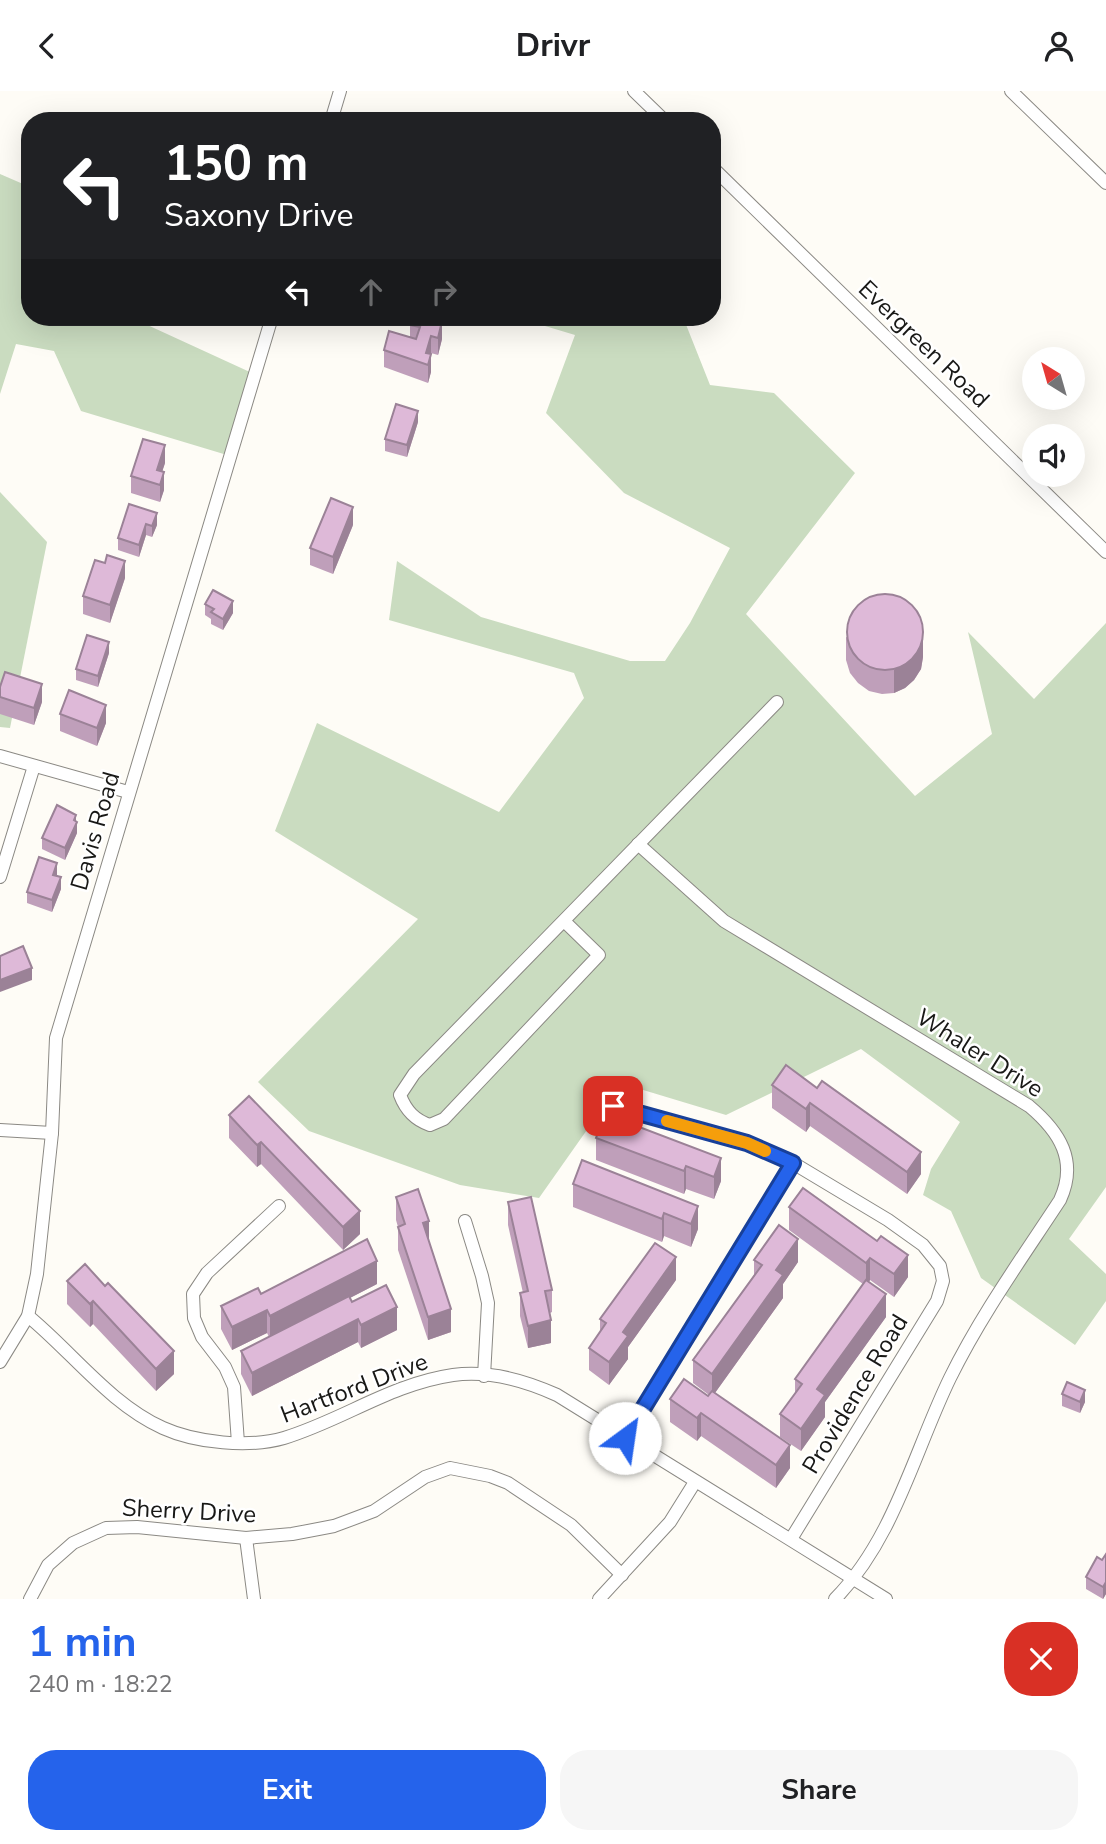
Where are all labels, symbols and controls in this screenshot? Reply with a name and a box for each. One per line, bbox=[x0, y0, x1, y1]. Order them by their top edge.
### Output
text: Drivr bbox=[516, 24, 590, 67]
icon: back bbox=[28, 27, 66, 65]
icon: person bbox=[1040, 27, 1078, 65]
text: 150 m bbox=[164, 130, 308, 197]
icon: left bbox=[49, 140, 140, 231]
text: Saxony Drive bbox=[164, 194, 353, 237]
icon: left bbox=[279, 273, 317, 311]
icon: ahead bbox=[352, 273, 390, 311]
icon: right bbox=[425, 273, 463, 311]
street label: Evergreen Road bbox=[851, 273, 997, 415]
north arrow bbox=[1022, 347, 1085, 409]
map controls bbox=[1022, 347, 1085, 487]
button: sound bbox=[1022, 424, 1085, 487]
street label: Davis Road bbox=[63, 768, 127, 894]
street label: Whaler Drive bbox=[910, 1001, 1050, 1105]
pin bbox=[583, 1076, 643, 1136]
icon: arrive bbox=[594, 1087, 632, 1125]
street label: Providence Road bbox=[795, 1308, 915, 1480]
street label: Hartford Drive bbox=[276, 1345, 432, 1431]
position arrow bbox=[588, 1401, 662, 1475]
street label: Sherry Drive bbox=[121, 1492, 257, 1530]
text: 1 min bbox=[28, 1614, 137, 1671]
button: close bbox=[1004, 1622, 1078, 1696]
text: 240 m · 18:22 bbox=[28, 1669, 173, 1700]
button: Exit bbox=[28, 1750, 546, 1830]
button: Share bbox=[560, 1750, 1078, 1830]

